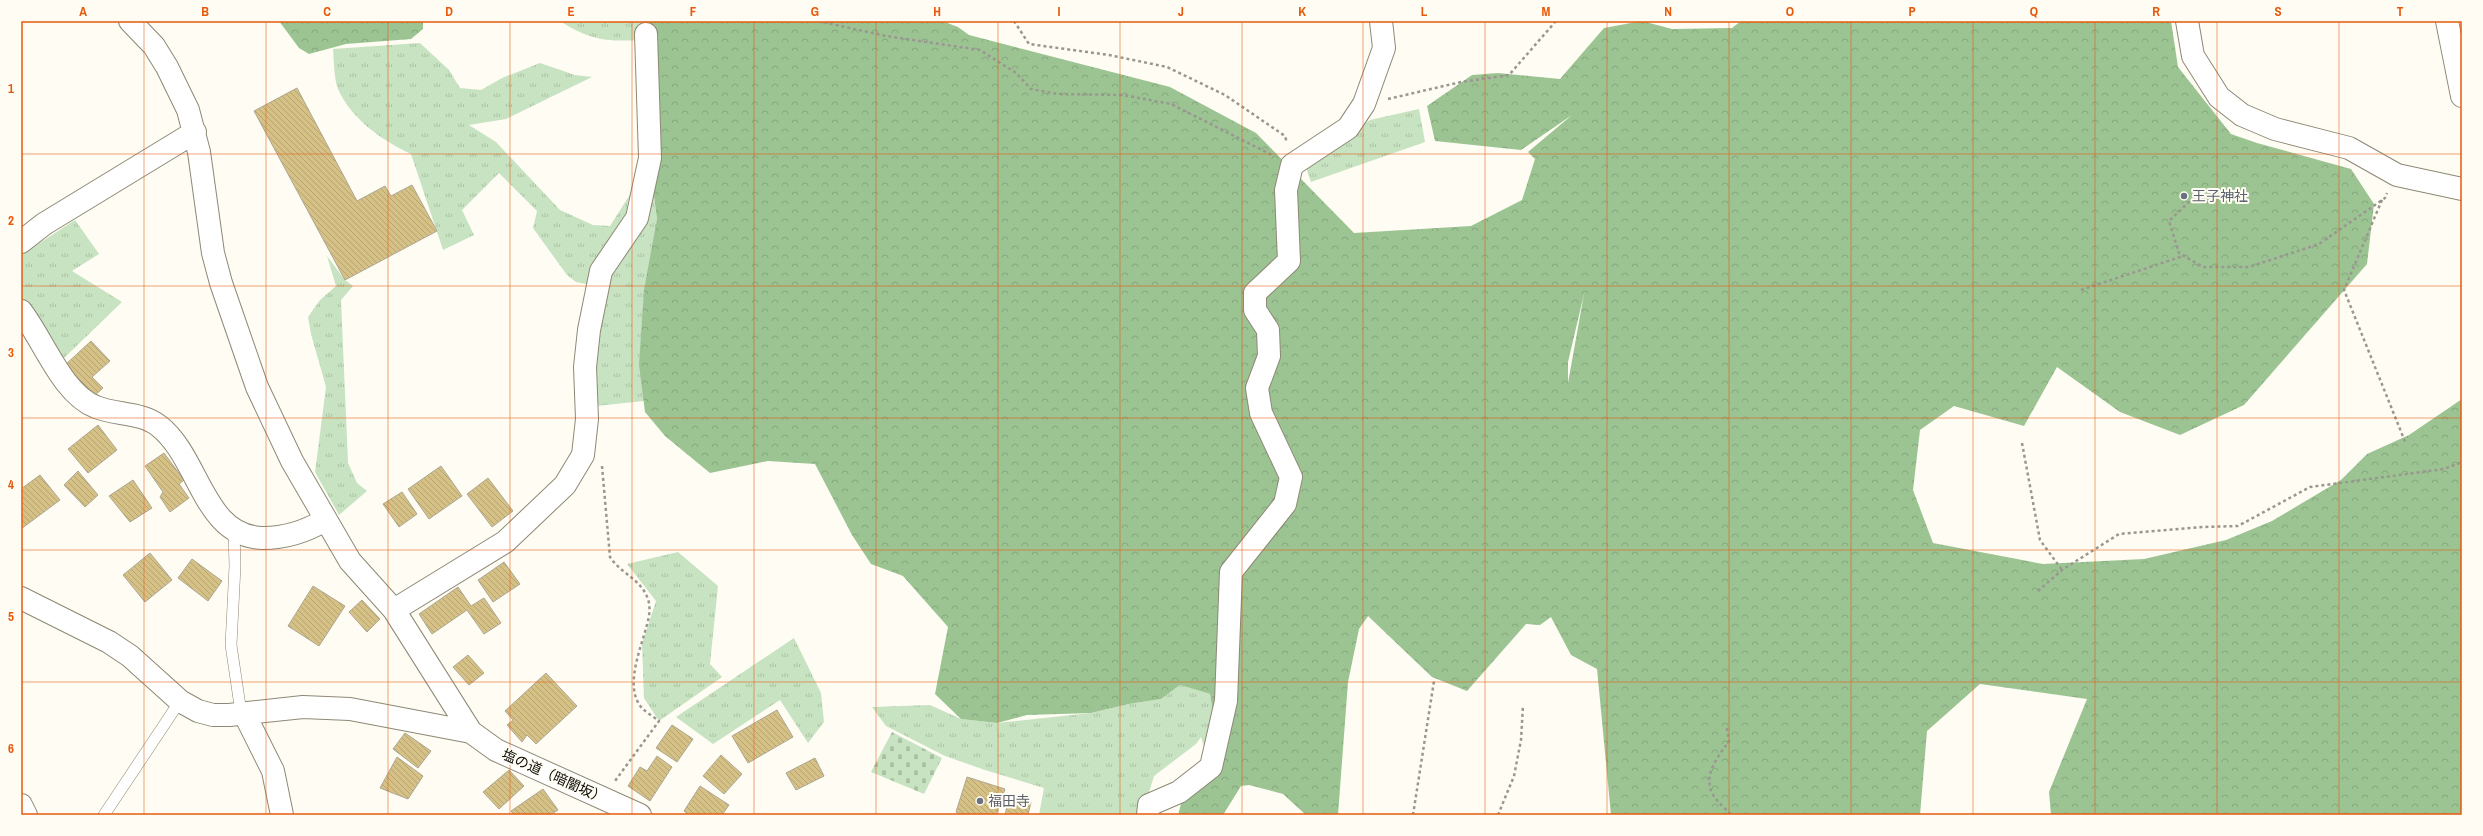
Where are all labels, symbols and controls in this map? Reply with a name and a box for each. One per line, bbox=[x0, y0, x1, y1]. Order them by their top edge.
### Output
text: A bbox=[79, 3, 87, 20]
text: B bbox=[201, 3, 209, 20]
text: C bbox=[323, 3, 331, 20]
text: D bbox=[445, 3, 453, 20]
text: E bbox=[567, 3, 575, 20]
text: F bbox=[690, 3, 697, 20]
text: G bbox=[811, 3, 819, 20]
text: H bbox=[933, 3, 941, 20]
text: I bbox=[1058, 3, 1061, 20]
text: J bbox=[1178, 3, 1184, 20]
text: K bbox=[1298, 3, 1306, 20]
text: L bbox=[1421, 3, 1428, 20]
text: M bbox=[1542, 3, 1551, 20]
text: N bbox=[1664, 3, 1672, 20]
text: O bbox=[1786, 3, 1794, 20]
text: P bbox=[1908, 3, 1916, 20]
text: Q bbox=[2030, 3, 2038, 20]
text: R bbox=[2152, 3, 2160, 20]
text: S bbox=[2274, 3, 2282, 20]
text: T bbox=[2397, 3, 2404, 20]
text: 1 bbox=[8, 80, 14, 97]
place label: 王子神社 bbox=[2192, 187, 2248, 205]
marker: 王子神社 bbox=[2179, 191, 2189, 201]
text: 2 bbox=[8, 212, 14, 229]
text: 3 bbox=[8, 344, 14, 361]
text: 4 bbox=[8, 476, 14, 493]
text: 5 bbox=[8, 608, 14, 625]
text: 6 bbox=[8, 740, 14, 757]
street label: 塩の道（暗闇坂） bbox=[499, 745, 609, 807]
place label: 福田寺 bbox=[988, 792, 1030, 810]
marker: 福田寺 bbox=[975, 796, 985, 806]

